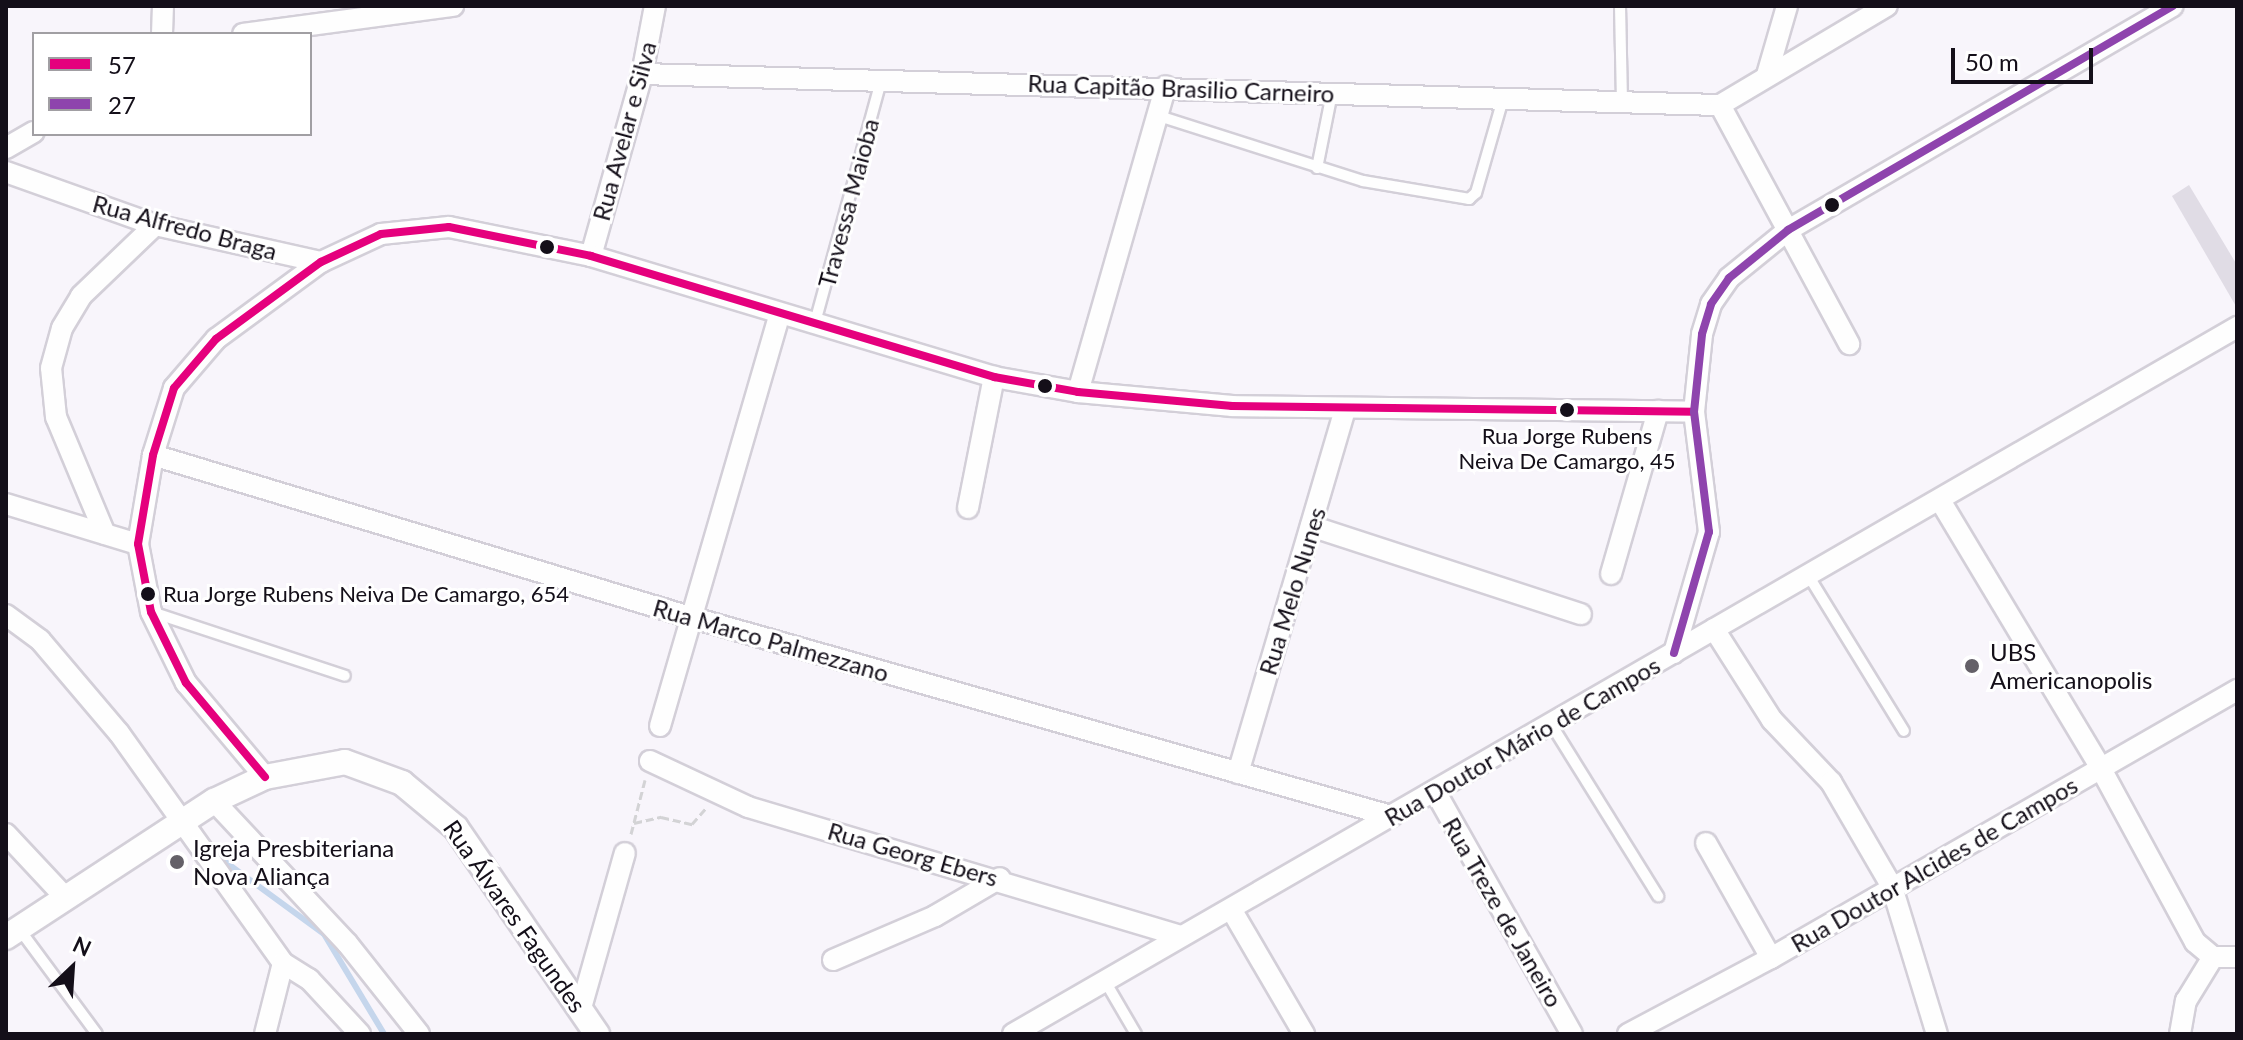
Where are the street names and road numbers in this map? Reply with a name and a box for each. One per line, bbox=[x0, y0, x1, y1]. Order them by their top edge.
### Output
street label: Rua Avelar e Silva bbox=[586, 38, 662, 224]
street label: Rua Capitão Brasilio Carneiro bbox=[1027, 68, 1335, 108]
street label: Travessa Maioba bbox=[812, 115, 884, 291]
street label: Rua Alfredo Braga bbox=[89, 188, 281, 266]
street label: Rua Melo Nunes bbox=[1253, 504, 1331, 678]
street label: Rua Marco Palmezzano bbox=[650, 593, 892, 687]
street label: Rua Doutor Mário de Campos bbox=[1379, 650, 1665, 832]
street label: Rua Doutor Alcides de Campos bbox=[1785, 770, 2083, 958]
street label: Rua Treze de Janeiro bbox=[1437, 812, 1569, 1012]
street label: Rua Álvares Fagundes bbox=[438, 814, 592, 1018]
street label: Rua Georg Ebers bbox=[825, 816, 1001, 892]

